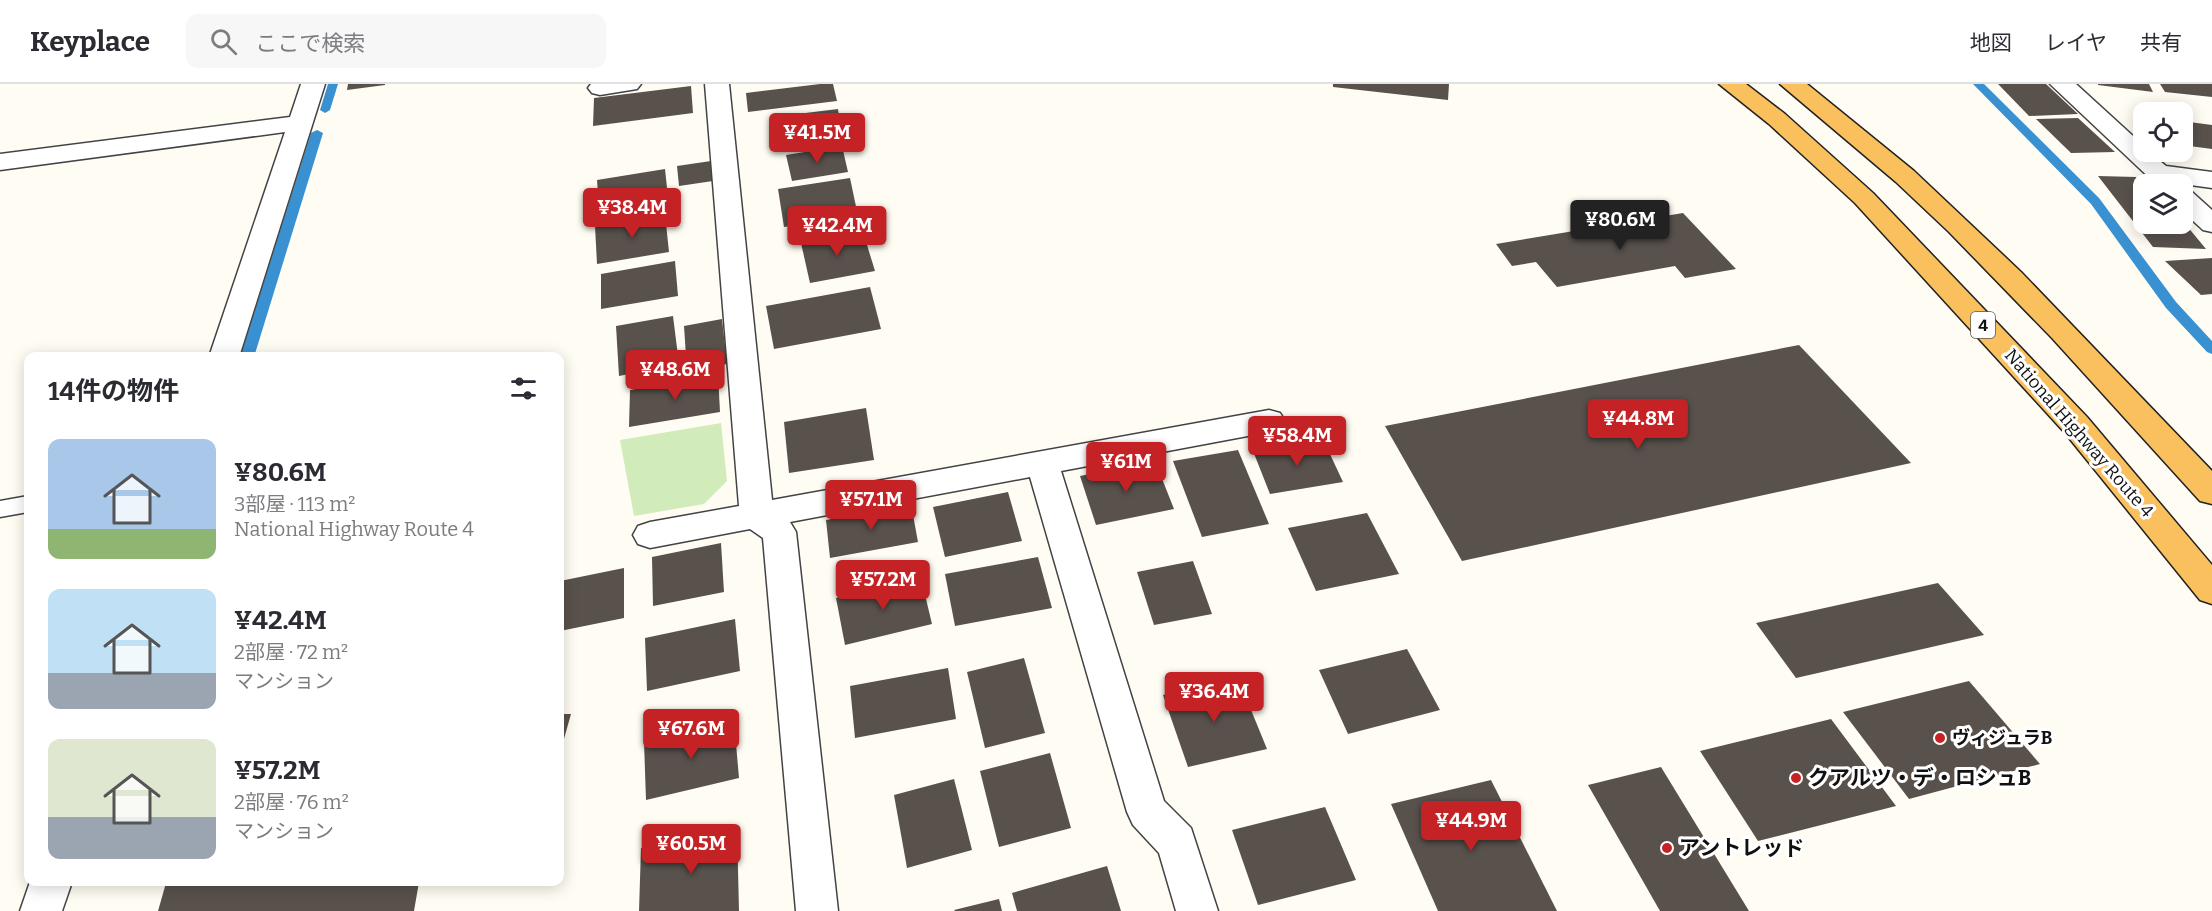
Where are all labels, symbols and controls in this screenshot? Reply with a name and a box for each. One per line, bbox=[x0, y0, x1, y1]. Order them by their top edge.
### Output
search box bbox=[186, 14, 606, 68]
text: Keyplace bbox=[30, 25, 150, 58]
icon: search bbox=[207, 25, 240, 58]
text: ここで検索 bbox=[255, 30, 365, 57]
text: 地図 bbox=[1970, 30, 2012, 56]
text: レイヤ bbox=[2045, 30, 2107, 56]
text: 共有 bbox=[2140, 30, 2182, 56]
map controls bbox=[2133, 102, 2193, 234]
button: locate bbox=[2133, 102, 2193, 162]
pin: ¥41.5M bbox=[768, 113, 866, 164]
text: ¥41.5M bbox=[783, 120, 851, 144]
button: layers bbox=[2133, 174, 2193, 234]
pin: ¥38.4M bbox=[583, 188, 681, 239]
text: ¥38.4M bbox=[597, 195, 667, 219]
pin: ¥80.6M bbox=[1571, 200, 1669, 251]
pin: ¥42.4M bbox=[788, 206, 886, 257]
text: ¥80.6M bbox=[1584, 207, 1656, 231]
text: ¥42.4M bbox=[801, 213, 873, 237]
road number: 4 bbox=[1971, 312, 1995, 338]
street label: National Highway Route 4 bbox=[2000, 344, 2158, 522]
pin: ¥48.6M bbox=[626, 350, 724, 401]
text: ¥48.6M bbox=[640, 357, 710, 381]
icon: filters bbox=[507, 372, 540, 405]
text: 14件の物件 bbox=[48, 376, 179, 407]
pin: ¥44.8M bbox=[1589, 399, 1687, 450]
text: ¥44.8M bbox=[1602, 406, 1674, 430]
pin: ¥58.4M bbox=[1248, 416, 1346, 467]
text: ¥58.4M bbox=[1262, 423, 1332, 447]
pin: ¥61M bbox=[1090, 442, 1162, 493]
text: ¥61M bbox=[1100, 449, 1152, 473]
text: ¥80.6M bbox=[234, 457, 327, 488]
icon: home bbox=[96, 463, 168, 535]
pin: ¥57.1M bbox=[822, 480, 920, 531]
text: ¥57.1M bbox=[839, 487, 903, 511]
text: 3部屋 · 113 m² bbox=[234, 492, 355, 516]
text: National Highway Route 4 bbox=[234, 517, 474, 541]
pin: ¥57.2M bbox=[834, 560, 932, 611]
text: ¥57.2M bbox=[850, 567, 916, 591]
text: ¥42.4M bbox=[234, 605, 327, 636]
icon: home bbox=[96, 613, 168, 685]
text: 2部屋 · 72 m² bbox=[234, 640, 348, 664]
text: マンション bbox=[234, 669, 334, 693]
pin: ¥36.4M bbox=[1165, 672, 1263, 723]
text: ¥36.4M bbox=[1179, 679, 1249, 703]
pin: ¥67.6M bbox=[642, 709, 740, 760]
text: ¥67.6M bbox=[657, 716, 725, 740]
place label: ヴィジュラB bbox=[1952, 727, 2052, 749]
marker: ヴィジュラB bbox=[1933, 731, 1947, 745]
text: ¥57.2M bbox=[234, 755, 320, 786]
icon: home bbox=[96, 763, 168, 835]
place label: クアルツ・デ・ロシュB bbox=[1808, 765, 2031, 791]
marker: クアルツ・デ・ロシュB bbox=[1789, 771, 1803, 785]
text: 2部屋 · 76 m² bbox=[234, 790, 349, 814]
pin: ¥44.9M bbox=[1422, 801, 1520, 852]
text: ¥44.9M bbox=[1435, 808, 1507, 832]
text: マンション bbox=[234, 819, 334, 843]
pin: ¥60.5M bbox=[642, 824, 740, 875]
text: ¥60.5M bbox=[656, 831, 726, 855]
place label: アントレッド bbox=[1679, 835, 1804, 861]
marker: アントレッド bbox=[1660, 841, 1674, 855]

